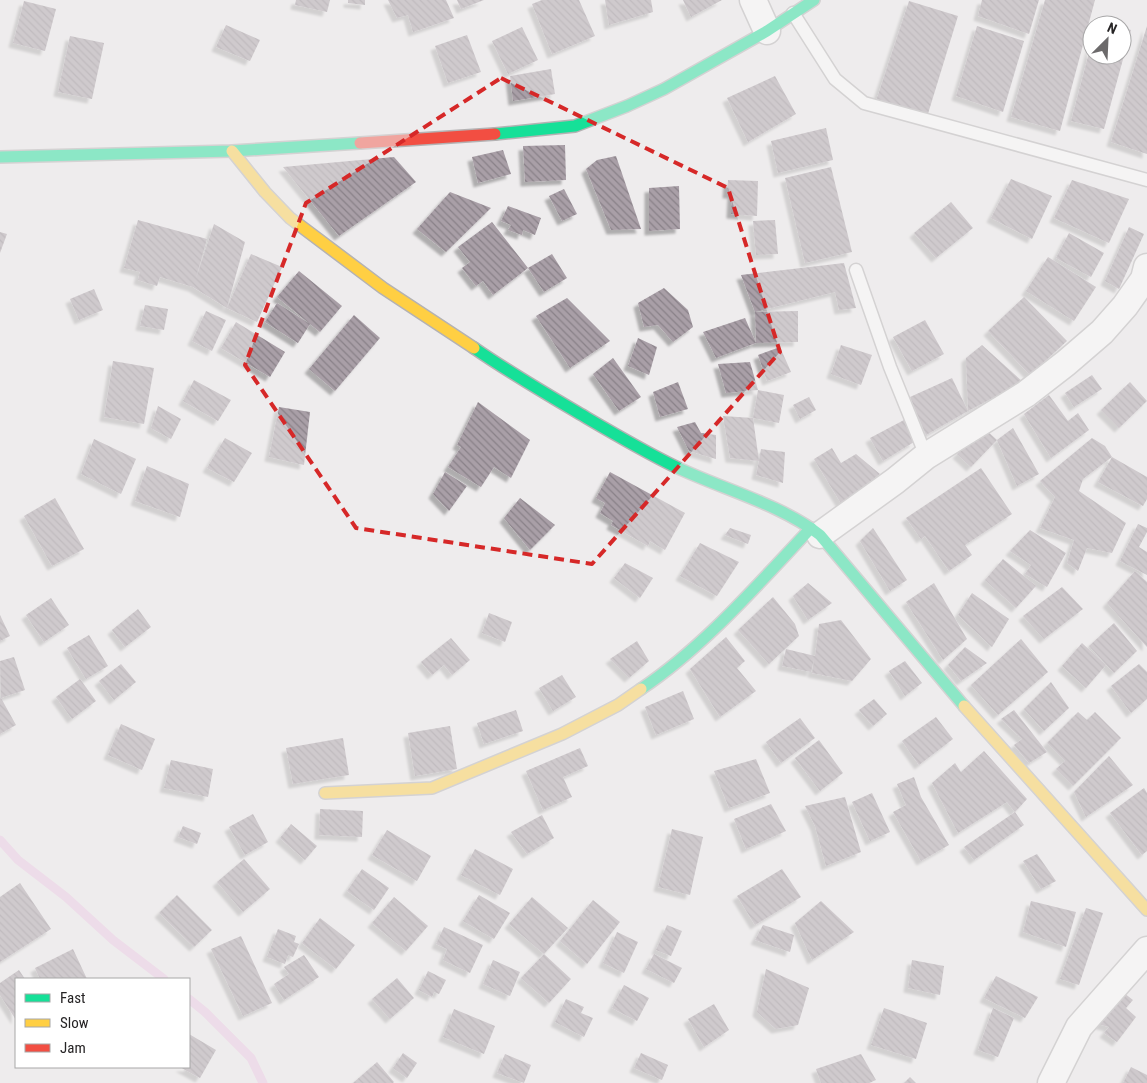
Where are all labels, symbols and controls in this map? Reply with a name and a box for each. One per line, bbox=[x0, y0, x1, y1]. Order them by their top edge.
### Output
north arrow bbox=[1082, 15, 1132, 65]
text: N bbox=[1105, 19, 1119, 37]
legend bbox=[15, 978, 190, 1068]
text: Fast bbox=[60, 989, 85, 1007]
text: Slow bbox=[60, 1014, 89, 1032]
text: Jam bbox=[60, 1039, 86, 1057]

